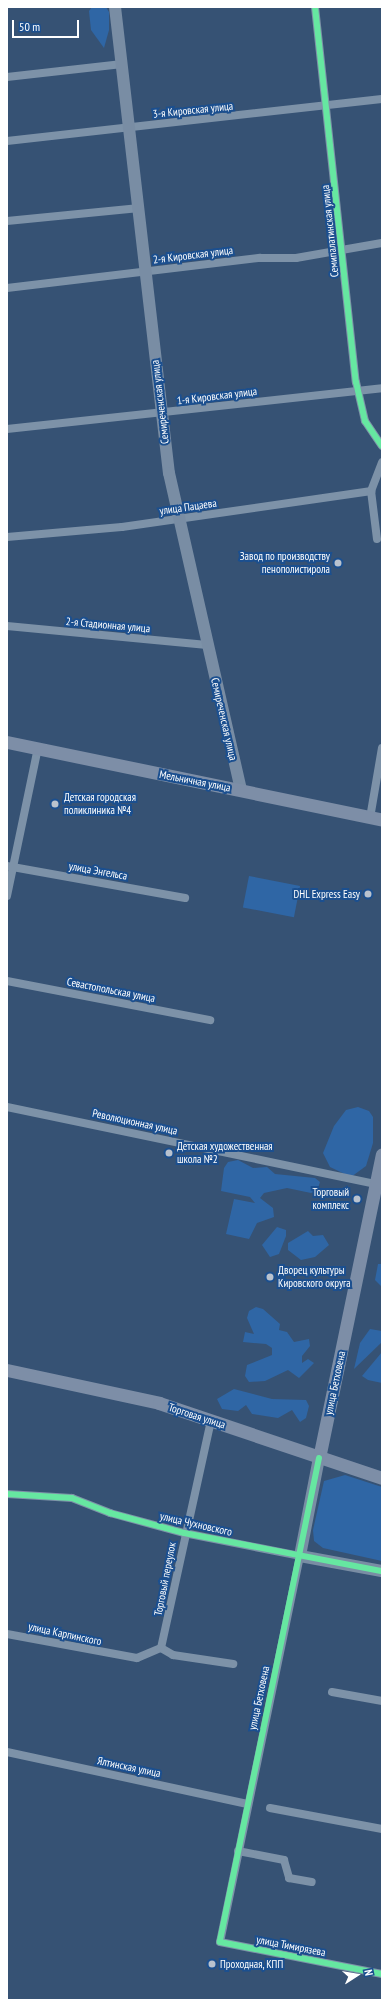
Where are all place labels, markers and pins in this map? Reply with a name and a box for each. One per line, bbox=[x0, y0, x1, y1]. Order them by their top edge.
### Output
place label: Завод по производству пенополистирола bbox=[240, 550, 330, 576]
marker: Завод по производству пенополистирола bbox=[333, 558, 343, 568]
place label: Детская городская поликлиника №4 bbox=[64, 791, 136, 817]
marker: Детская городская поликлиника №4 bbox=[49, 798, 61, 810]
place label: DHL Express Easy bbox=[293, 887, 360, 901]
marker: DHL Express Easy bbox=[363, 889, 373, 899]
place label: Детская художественная школа №2 bbox=[177, 1140, 273, 1166]
marker: Детская художественная школа №2 bbox=[164, 1148, 174, 1158]
place label: Торговый комплекс bbox=[313, 1186, 349, 1212]
marker: Торговый комплекс bbox=[352, 1194, 362, 1204]
place label: Дворец культуры Кировского округа bbox=[278, 1264, 351, 1290]
marker: Дворец культуры Кировского округа bbox=[265, 1272, 275, 1282]
place label: Проходная, КПП bbox=[220, 1957, 284, 1971]
marker: Проходная, КПП bbox=[207, 1959, 217, 1969]

